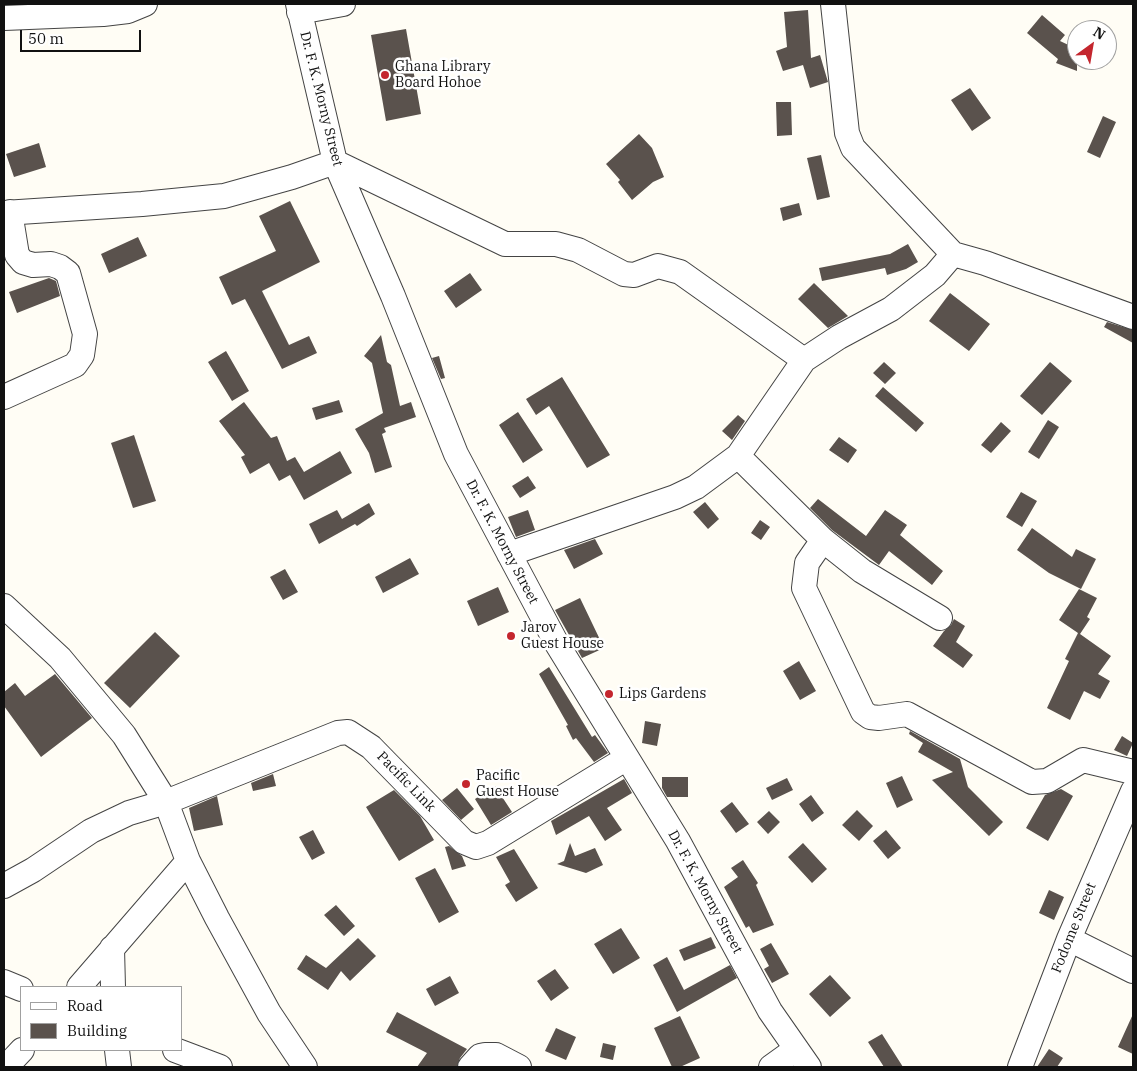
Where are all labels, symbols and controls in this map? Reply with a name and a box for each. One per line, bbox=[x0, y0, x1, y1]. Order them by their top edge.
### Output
scale bar bbox=[22, 20, 144, 52]
north arrow bbox=[1067, 20, 1117, 70]
text: N bbox=[1090, 23, 1109, 44]
text: 50 m bbox=[28, 29, 64, 48]
street label: Dr. F. K. Morny Street bbox=[296, 30, 346, 168]
place label: Ghana Library Board Hohoe bbox=[395, 59, 490, 92]
marker: Ghana Library Board Hohoe bbox=[379, 69, 391, 81]
street label: Dr. F. K. Morny Street bbox=[462, 477, 542, 607]
place label: Jarov Guest House bbox=[521, 620, 604, 652]
marker: Jarov Guest House bbox=[505, 630, 517, 642]
place label: Lips Gardens bbox=[619, 686, 706, 702]
marker: Lips Gardens bbox=[603, 688, 615, 700]
street label: Pacific Link bbox=[373, 748, 439, 816]
place label: Pacific Guest House bbox=[476, 768, 559, 800]
marker: Pacific Guest House bbox=[460, 778, 472, 790]
street label: Dr. F. K. Morny Street bbox=[664, 827, 746, 957]
street label: Fodome Street bbox=[1048, 880, 1100, 976]
legend bbox=[20, 986, 182, 1051]
text: Road bbox=[67, 996, 103, 1015]
text: Building bbox=[67, 1021, 127, 1040]

